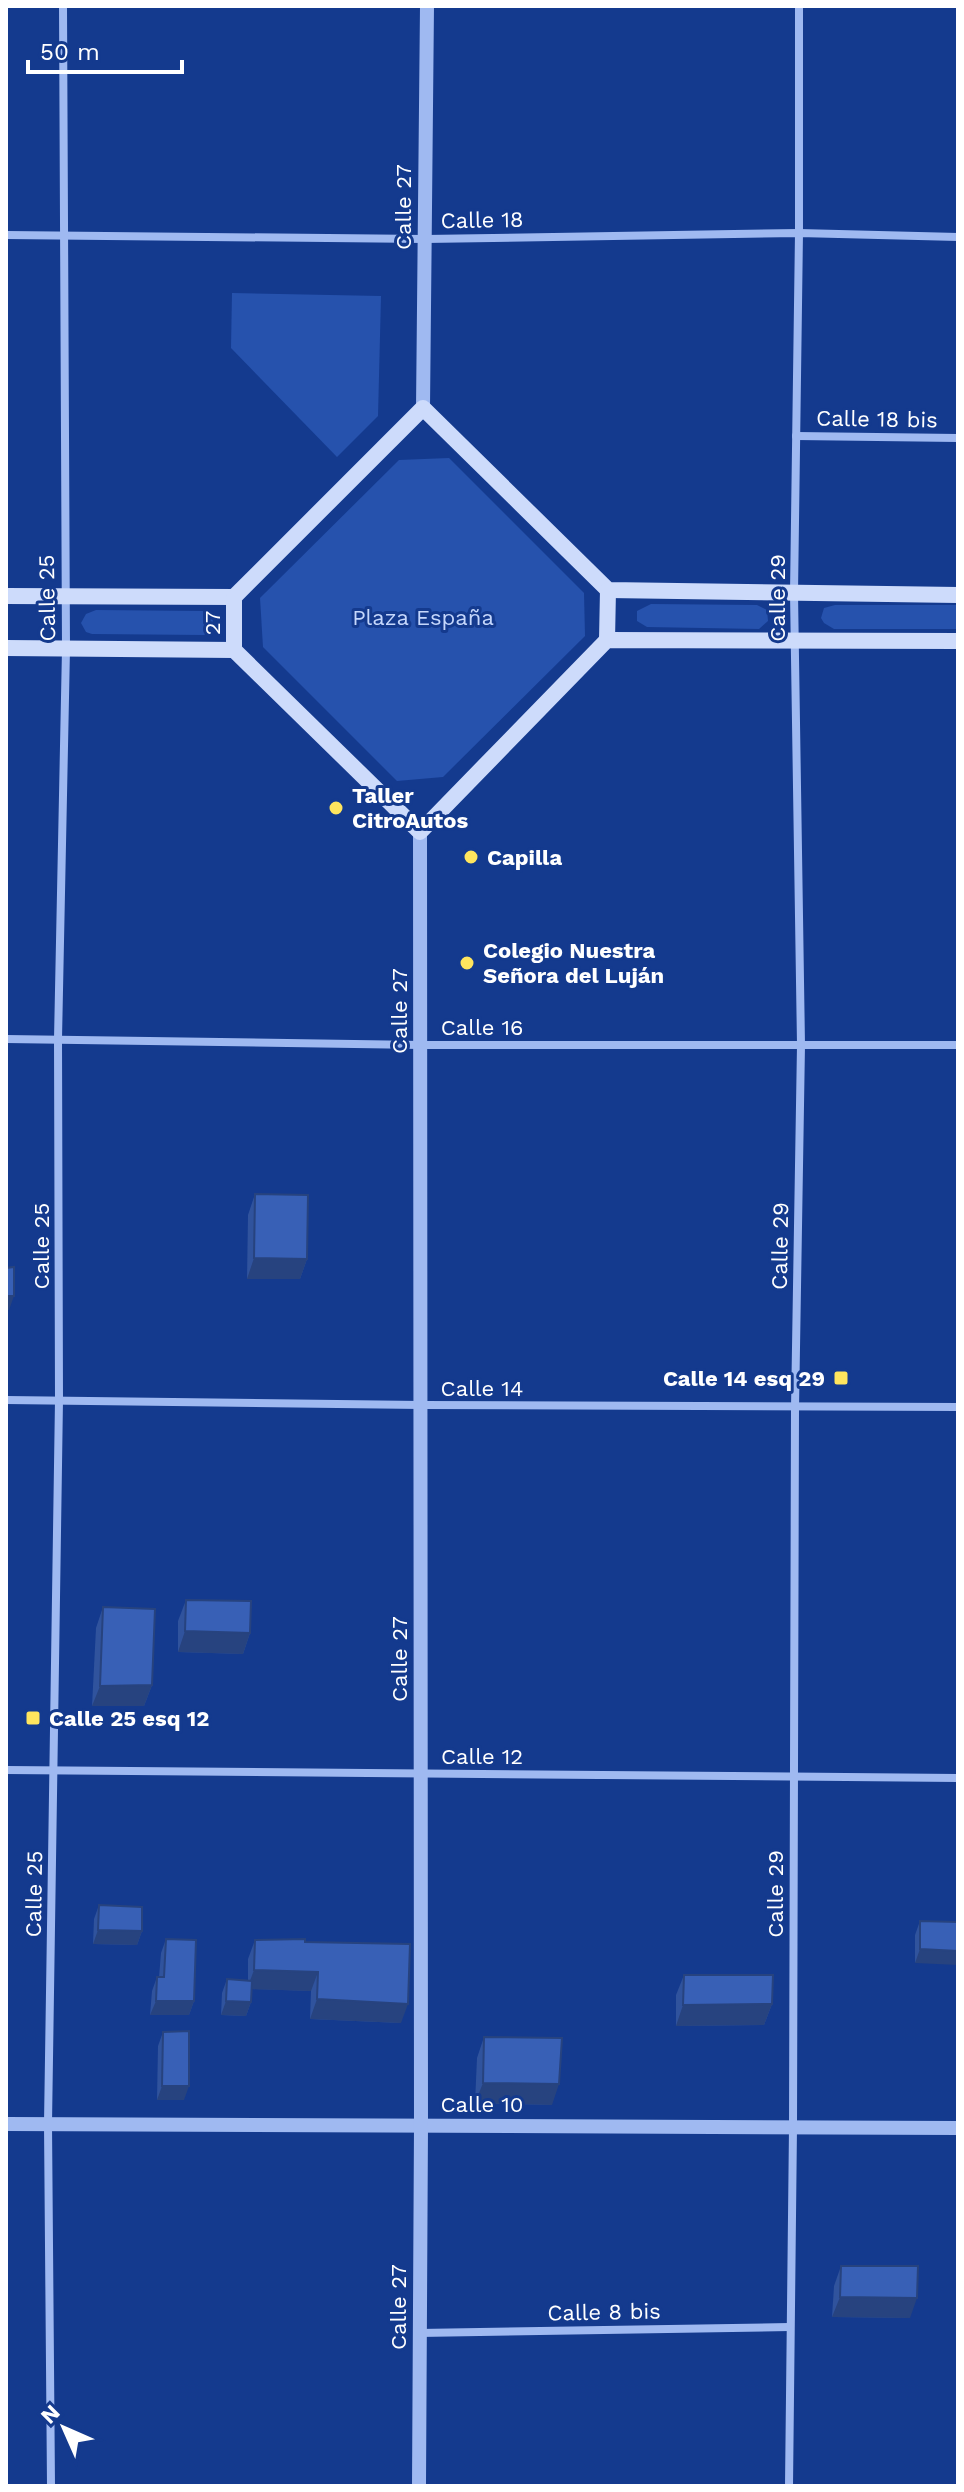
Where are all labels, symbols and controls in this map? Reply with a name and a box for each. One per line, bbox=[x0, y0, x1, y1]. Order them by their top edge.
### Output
scale bar bbox=[28, 24, 182, 74]
text: 50 m bbox=[40, 38, 100, 66]
street label: Calle 27 bbox=[391, 164, 416, 250]
street label: Calle 18 bbox=[440, 207, 524, 233]
street label: Calle 18 bis bbox=[816, 405, 938, 433]
street label: Calle 25 bbox=[34, 554, 60, 642]
street label: Calle 29 bbox=[765, 554, 790, 642]
park label: Plaza España bbox=[352, 605, 494, 630]
street label: 27 bbox=[200, 611, 225, 635]
place label: Taller CitroAutos bbox=[352, 783, 468, 833]
marker: Taller CitroAutos bbox=[327, 799, 345, 817]
place label: Capilla bbox=[487, 845, 562, 870]
marker: Capilla bbox=[462, 848, 480, 866]
place label: Colegio Nuestra Señora del Luján bbox=[483, 938, 664, 988]
marker: Colegio Nuestra Señora del Luján bbox=[458, 954, 476, 972]
street label: Calle 27 bbox=[387, 968, 412, 1054]
street label: Calle 16 bbox=[441, 1015, 523, 1040]
street label: Calle 29 bbox=[767, 1202, 793, 1290]
street label: Calle 25 bbox=[29, 1203, 54, 1289]
place label: Calle 14 esq 29 bbox=[663, 1366, 825, 1391]
marker: Calle 14 esq 29 bbox=[832, 1369, 850, 1387]
street label: Calle 14 bbox=[441, 1376, 523, 1401]
street label: Calle 27 bbox=[387, 1616, 412, 1702]
place label: Calle 25 esq 12 bbox=[49, 1706, 209, 1731]
marker: Calle 25 esq 12 bbox=[24, 1709, 42, 1727]
street label: Calle 12 bbox=[441, 1744, 523, 1769]
street label: Calle 25 bbox=[21, 1850, 47, 1938]
street label: Calle 29 bbox=[763, 1850, 788, 1938]
street label: Calle 10 bbox=[440, 2092, 524, 2117]
street label: Calle 27 bbox=[386, 2264, 411, 2350]
street label: Calle 8 bis bbox=[547, 2299, 661, 2325]
north arrow bbox=[24, 2388, 104, 2468]
text: N bbox=[36, 2400, 65, 2429]

